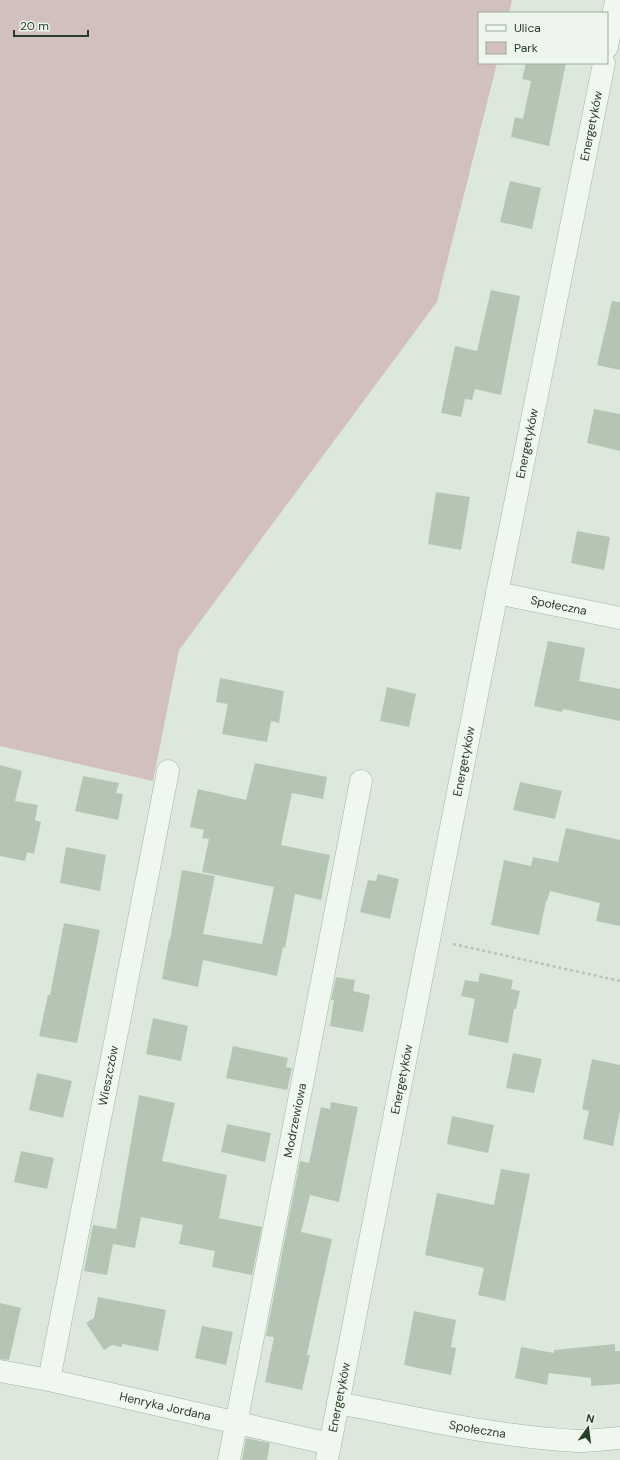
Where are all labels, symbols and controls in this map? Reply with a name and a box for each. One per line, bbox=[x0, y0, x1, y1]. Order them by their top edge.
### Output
scale bar bbox=[14, 12, 88, 38]
legend bbox=[478, 12, 608, 64]
text: 20 m bbox=[20, 18, 49, 34]
text: Ulica bbox=[514, 20, 541, 36]
text: Park bbox=[514, 40, 538, 56]
street label: Energetyków bbox=[576, 90, 606, 162]
street label: Energetyków bbox=[512, 407, 542, 480]
street label: Społeczna bbox=[529, 592, 588, 619]
street label: Energetyków bbox=[449, 725, 479, 798]
street label: Energetyków bbox=[387, 1043, 416, 1116]
street label: Wieszczów bbox=[95, 1044, 122, 1107]
street label: Modrzewiowa bbox=[280, 1082, 310, 1159]
street label: Energetyków bbox=[325, 1361, 354, 1434]
street label: Henryka Jordana bbox=[118, 1388, 213, 1425]
north arrow bbox=[568, 1408, 608, 1448]
text: N bbox=[585, 1411, 596, 1426]
street label: Społeczna bbox=[448, 1417, 507, 1442]

